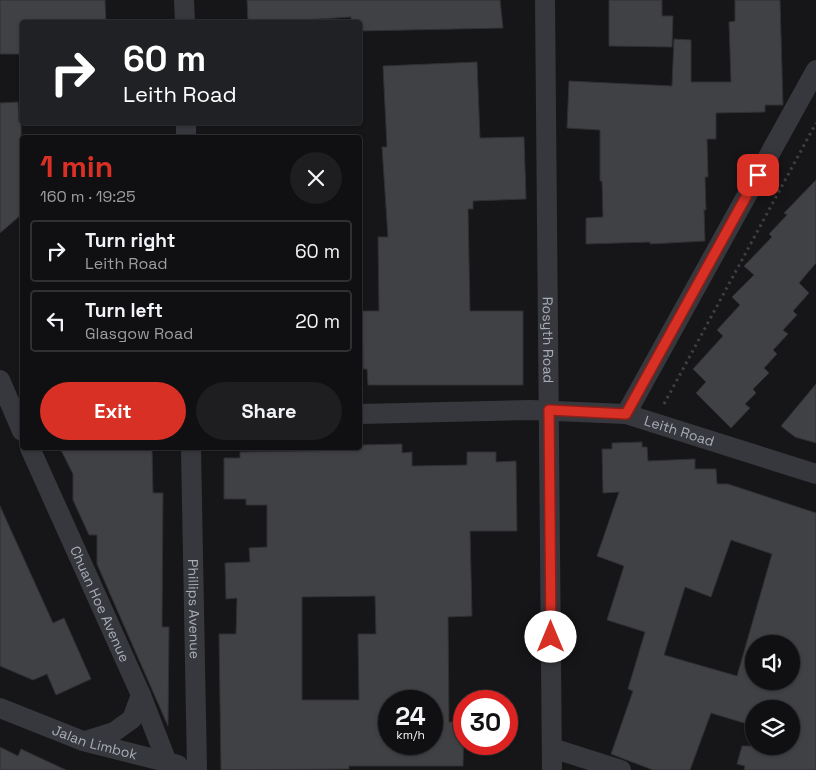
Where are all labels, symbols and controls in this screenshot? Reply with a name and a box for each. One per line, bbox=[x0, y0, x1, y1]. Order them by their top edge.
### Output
text: 60 m bbox=[123, 37, 206, 81]
icon: right bbox=[40, 40, 105, 105]
text: Leith Road bbox=[123, 80, 237, 108]
text: 1 min bbox=[40, 147, 113, 186]
button: close bbox=[290, 152, 342, 204]
pin bbox=[737, 154, 779, 196]
icon: arrive bbox=[744, 161, 772, 189]
text: 160 m · 19:25 bbox=[40, 186, 136, 207]
text: Turn right bbox=[85, 228, 175, 253]
icon: right bbox=[42, 237, 70, 265]
text: 60 m bbox=[295, 239, 340, 264]
text: Leith Road bbox=[85, 253, 168, 274]
street label: Rosyth Road bbox=[539, 297, 557, 383]
text: Turn left bbox=[85, 298, 163, 323]
icon: left bbox=[42, 307, 70, 335]
text: 20 m bbox=[295, 309, 340, 334]
text: Glasgow Road bbox=[85, 323, 193, 344]
button: Exit bbox=[40, 382, 186, 440]
button: Share bbox=[196, 382, 342, 440]
street label: Leith Road bbox=[642, 411, 717, 450]
street label: Chuan Hoe Avenue bbox=[66, 543, 134, 665]
street label: Phillips Avenue bbox=[184, 559, 204, 659]
position arrow bbox=[524, 610, 576, 662]
map controls bbox=[745, 635, 800, 755]
button: sound bbox=[745, 635, 800, 690]
speed limit sign: 30 bbox=[453, 690, 518, 755]
text: 24 bbox=[395, 700, 426, 732]
button: layers bbox=[745, 700, 800, 755]
street label: Jalan Limbok bbox=[50, 721, 140, 763]
text: km/h bbox=[396, 727, 425, 743]

